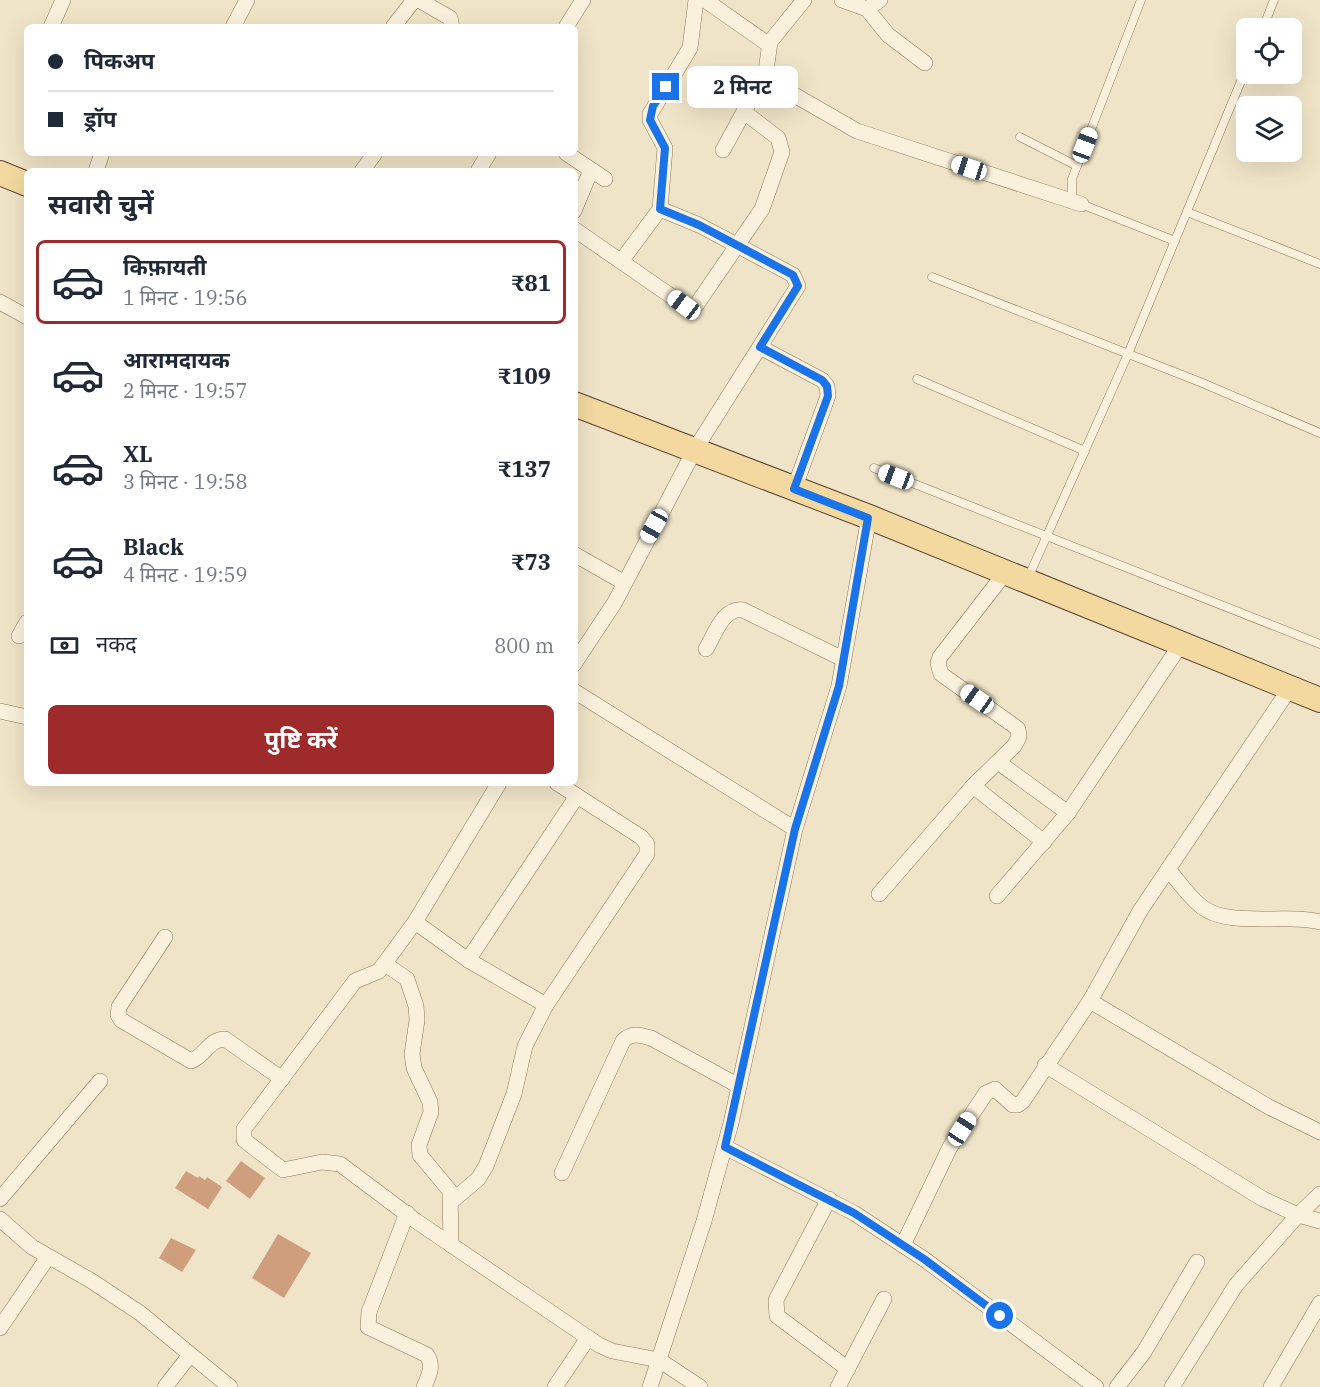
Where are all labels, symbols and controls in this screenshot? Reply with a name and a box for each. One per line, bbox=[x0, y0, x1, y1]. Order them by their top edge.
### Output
map controls bbox=[1236, 18, 1302, 162]
button: locate bbox=[1236, 18, 1302, 84]
text: पिकअप bbox=[84, 46, 155, 75]
callout: 2 मिनट bbox=[687, 66, 798, 108]
route end bbox=[652, 73, 679, 100]
text: 2 मिनट bbox=[713, 73, 772, 100]
button: layers bbox=[1236, 96, 1302, 162]
text: ड्रॉप bbox=[84, 104, 117, 133]
car bbox=[1070, 125, 1100, 165]
car bbox=[949, 154, 989, 182]
text: सवारी चुनें bbox=[48, 186, 154, 221]
text: किफ़ायती bbox=[123, 252, 207, 281]
icon: car bbox=[51, 255, 105, 309]
text: ₹81 bbox=[510, 268, 551, 297]
text: 1 मिनट · 19:56 bbox=[123, 284, 247, 311]
car bbox=[664, 287, 704, 323]
text: आरामदायक bbox=[123, 345, 230, 374]
icon: car bbox=[51, 348, 105, 402]
text: ₹109 bbox=[497, 361, 551, 390]
text: 2 मिनट · 19:57 bbox=[123, 377, 247, 404]
text: XL bbox=[123, 439, 153, 468]
icon: car bbox=[51, 441, 105, 495]
text: ₹137 bbox=[497, 454, 551, 483]
car bbox=[876, 462, 916, 492]
text: 3 मिनट · 19:58 bbox=[123, 468, 247, 495]
car bbox=[637, 506, 671, 546]
text: Black bbox=[123, 532, 184, 561]
icon: car bbox=[51, 534, 105, 588]
text: ₹73 bbox=[510, 547, 551, 576]
text: 4 मिनट · 19:59 bbox=[123, 561, 247, 588]
icon: cash bbox=[48, 629, 81, 662]
text: नकद bbox=[96, 629, 137, 658]
text: 800 m bbox=[494, 632, 554, 659]
car bbox=[957, 681, 997, 717]
button: पुष्टि करें bbox=[48, 705, 554, 774]
car bbox=[945, 1109, 979, 1149]
route start bbox=[986, 1302, 1013, 1329]

